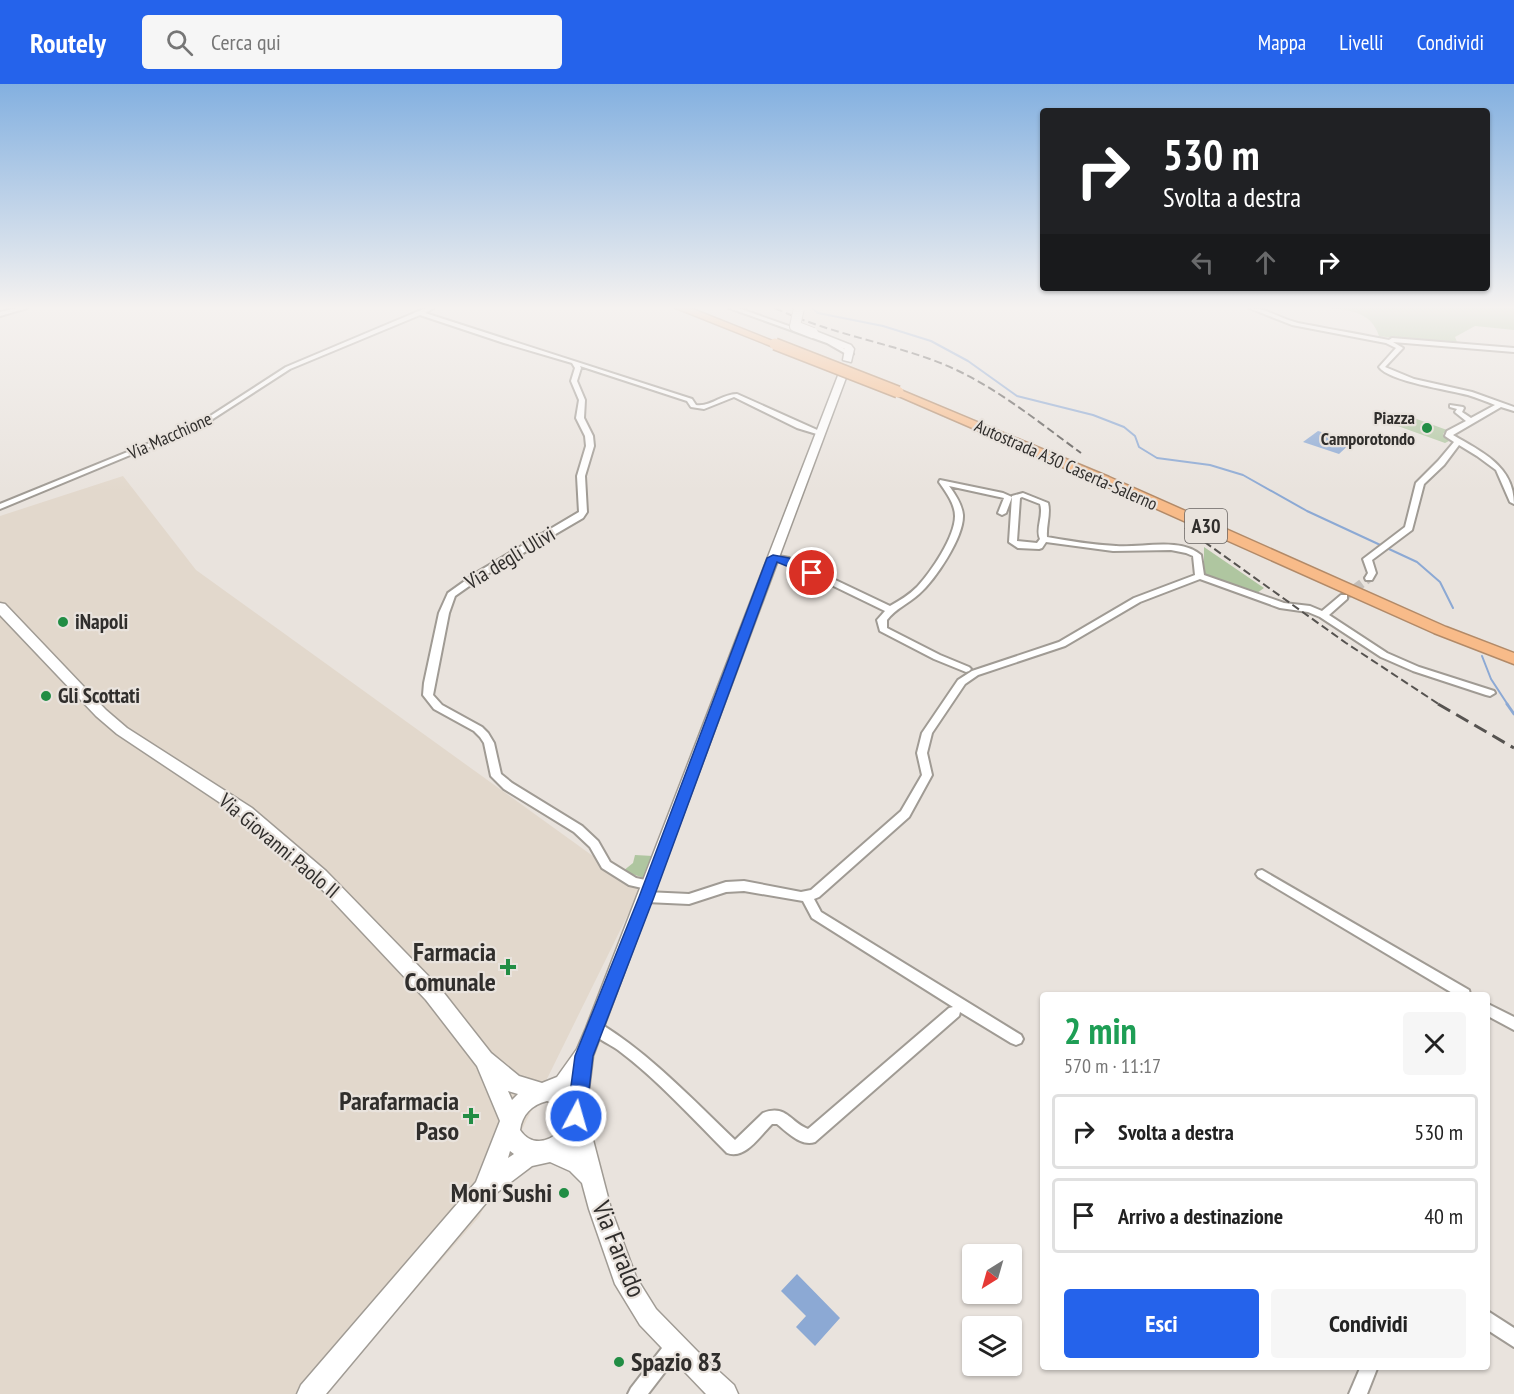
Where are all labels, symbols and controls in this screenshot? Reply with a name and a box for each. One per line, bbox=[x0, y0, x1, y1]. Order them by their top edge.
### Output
search box bbox=[142, 15, 562, 69]
text: Routely bbox=[30, 24, 106, 61]
icon: search bbox=[163, 26, 196, 59]
text: Cerca qui bbox=[211, 28, 281, 56]
text: Mappa bbox=[1258, 29, 1306, 56]
text: Livelli bbox=[1339, 29, 1384, 56]
text: Condividi bbox=[1417, 29, 1484, 56]
text: 530 m bbox=[1163, 127, 1260, 182]
icon: right bbox=[1064, 132, 1142, 210]
text: Svolta a destra bbox=[1163, 180, 1301, 214]
icon: left bbox=[1186, 246, 1219, 279]
icon: ahead bbox=[1249, 246, 1282, 279]
icon: right bbox=[1312, 246, 1345, 279]
place label: Piazza Camporotondo bbox=[1321, 406, 1415, 450]
street label: Via Macchione bbox=[123, 407, 215, 465]
street label: Autostrada A30 Caserta-Salerno bbox=[971, 414, 1161, 515]
marker: Piazza Camporotondo bbox=[1420, 421, 1434, 435]
road number: A30 bbox=[1185, 509, 1227, 543]
street label: Via degli Ulivi bbox=[459, 520, 560, 596]
pin bbox=[786, 547, 837, 598]
icon: arrive bbox=[795, 556, 828, 589]
place label: iNapoli bbox=[75, 608, 128, 635]
marker: iNapoli bbox=[56, 615, 70, 629]
place label: Gli Scottati bbox=[58, 682, 140, 709]
marker: Gli Scottati bbox=[39, 689, 53, 703]
street label: Via Giovanni Paolo II bbox=[213, 787, 345, 904]
place label: Farmacia Comunale bbox=[405, 935, 496, 998]
marker: Farmacia Comunale bbox=[501, 960, 515, 974]
text: 2 min bbox=[1064, 1007, 1137, 1054]
button: close bbox=[1403, 1012, 1466, 1075]
text: 570 m · 11:17 bbox=[1064, 1053, 1161, 1079]
place label: Parafarmacia Paso bbox=[339, 1084, 459, 1147]
position arrow bbox=[544, 1084, 608, 1148]
marker: Parafarmacia Paso bbox=[464, 1109, 478, 1123]
icon: right bbox=[1067, 1115, 1100, 1148]
text: Svolta a destra bbox=[1118, 1118, 1234, 1146]
text: 530 m bbox=[1414, 1118, 1463, 1146]
place label: Moni Sushi bbox=[451, 1176, 552, 1209]
marker: Moni Sushi bbox=[557, 1186, 571, 1200]
street label: Via Faraldo bbox=[585, 1195, 654, 1302]
icon: arrive bbox=[1067, 1199, 1100, 1232]
text: Arrivo a destinazione bbox=[1118, 1202, 1283, 1230]
text: 40 m bbox=[1424, 1202, 1463, 1230]
north arrow bbox=[962, 1244, 1022, 1304]
map controls bbox=[962, 1244, 1022, 1376]
button: Esci bbox=[1064, 1289, 1259, 1358]
button: Condividi bbox=[1271, 1289, 1466, 1358]
button: layers bbox=[962, 1316, 1022, 1376]
place label: Spazio 83 bbox=[631, 1345, 722, 1378]
marker: Spazio 83 bbox=[612, 1355, 626, 1369]

